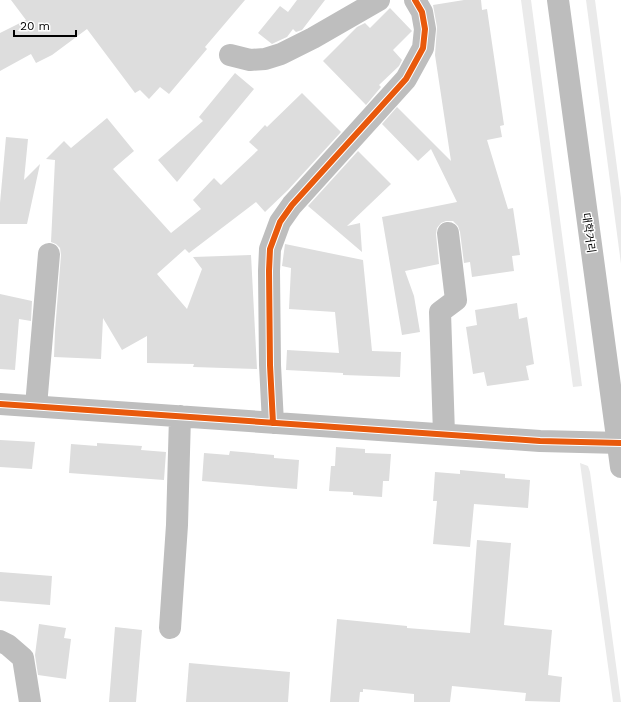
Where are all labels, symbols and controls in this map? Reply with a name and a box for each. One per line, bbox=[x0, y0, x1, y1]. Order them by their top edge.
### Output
scale bar bbox=[14, 12, 76, 38]
text: 20 m bbox=[20, 19, 50, 33]
street label: 대학거리 bbox=[579, 212, 598, 254]

